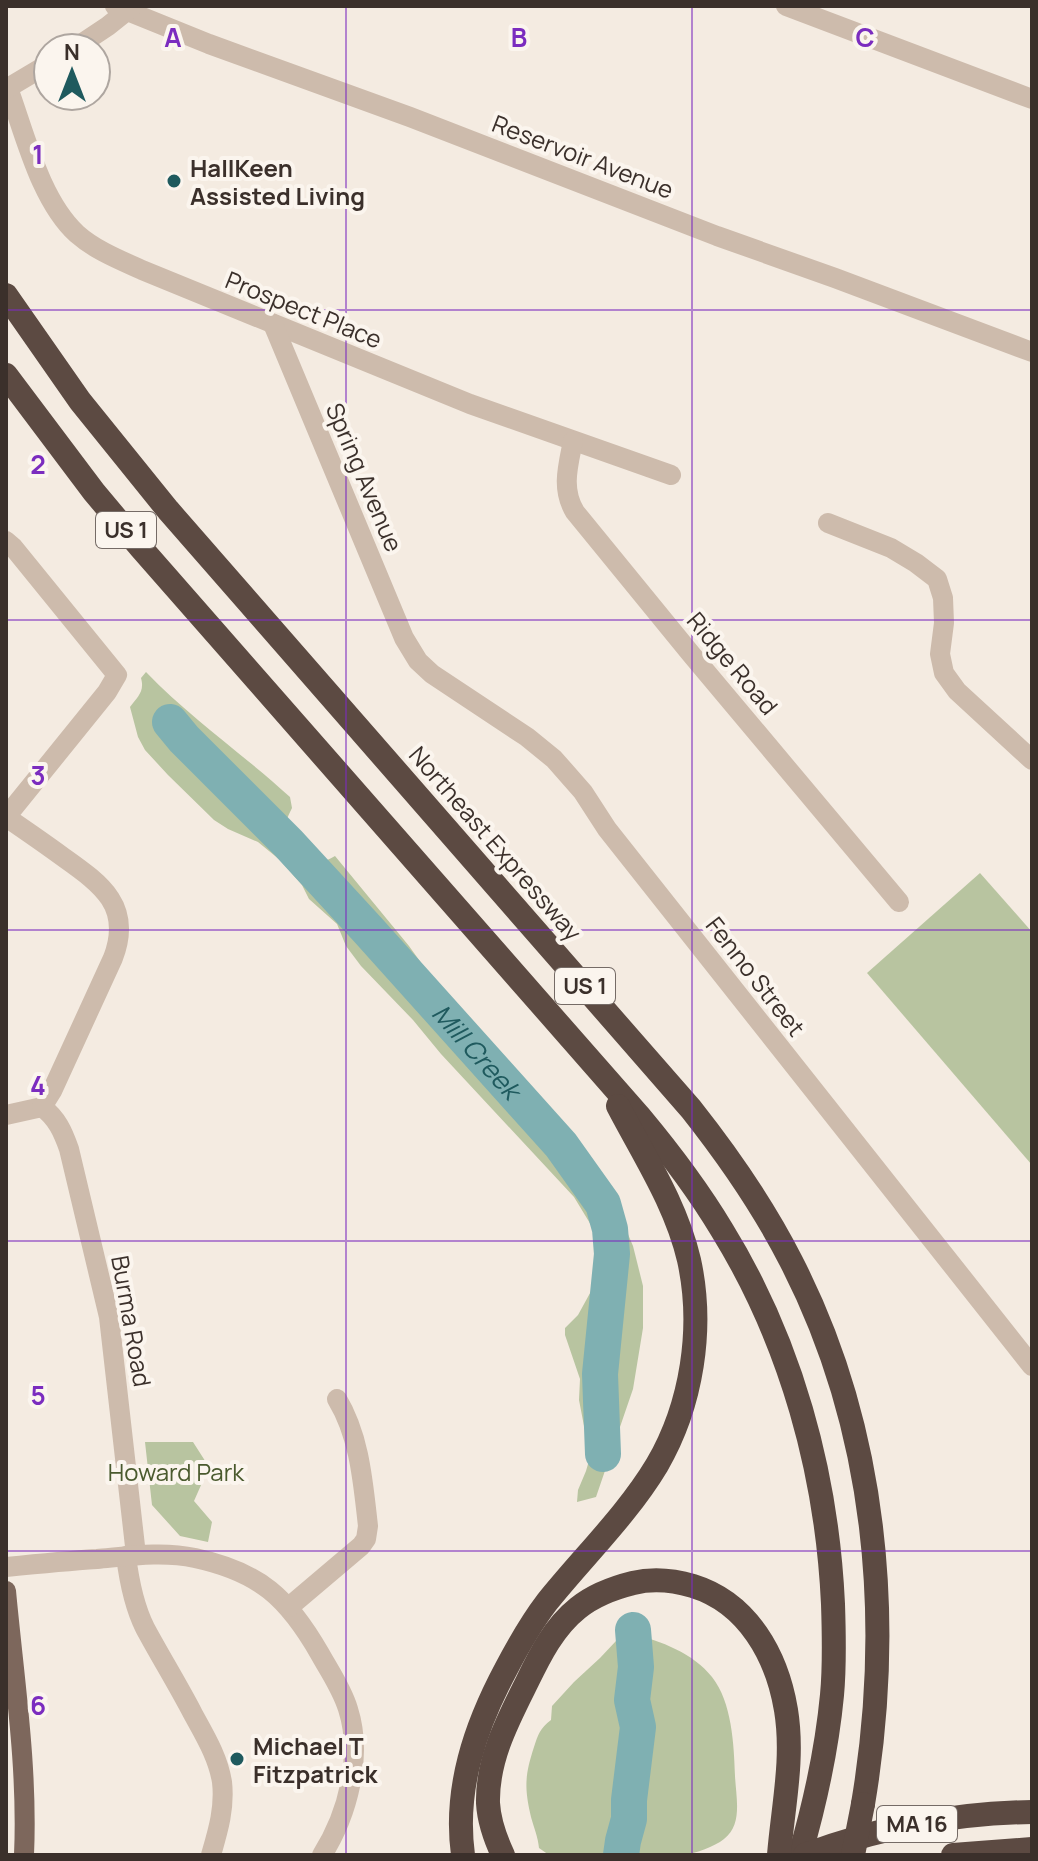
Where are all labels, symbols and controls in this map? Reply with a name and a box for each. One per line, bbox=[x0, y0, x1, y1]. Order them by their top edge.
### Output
text: A bbox=[164, 19, 182, 55]
text: B bbox=[511, 19, 527, 55]
text: C bbox=[855, 19, 875, 55]
north arrow bbox=[32, 32, 112, 112]
text: N bbox=[64, 37, 80, 67]
street label: Reservoir Avenue bbox=[488, 106, 678, 206]
text: 1 bbox=[32, 136, 44, 172]
place label: HallKeen Assisted Living bbox=[190, 151, 365, 212]
marker: HallKeen Assisted Living bbox=[165, 172, 183, 190]
street label: Prospect Place bbox=[221, 263, 387, 355]
street label: Spring Avenue bbox=[319, 398, 411, 556]
text: 2 bbox=[30, 446, 46, 482]
road number: US 1 bbox=[96, 512, 156, 548]
street label: Ridge Road bbox=[680, 605, 786, 721]
street label: Northeast Expressway bbox=[402, 739, 590, 948]
text: 3 bbox=[30, 757, 46, 793]
street label: Fenno Street bbox=[699, 909, 813, 1043]
road number: US 1 bbox=[555, 968, 615, 1004]
water label: Mill Creek bbox=[424, 996, 532, 1109]
text: 4 bbox=[30, 1067, 46, 1103]
street label: Burma Road bbox=[104, 1253, 160, 1389]
text: 5 bbox=[30, 1377, 46, 1413]
park label: Howard Park bbox=[108, 1455, 245, 1488]
text: 6 bbox=[30, 1687, 46, 1723]
place label: Michael T Fitzpatrick bbox=[253, 1729, 379, 1790]
marker: Michael T Fitzpatrick bbox=[228, 1750, 246, 1768]
road number: MA 16 bbox=[877, 1806, 957, 1842]

